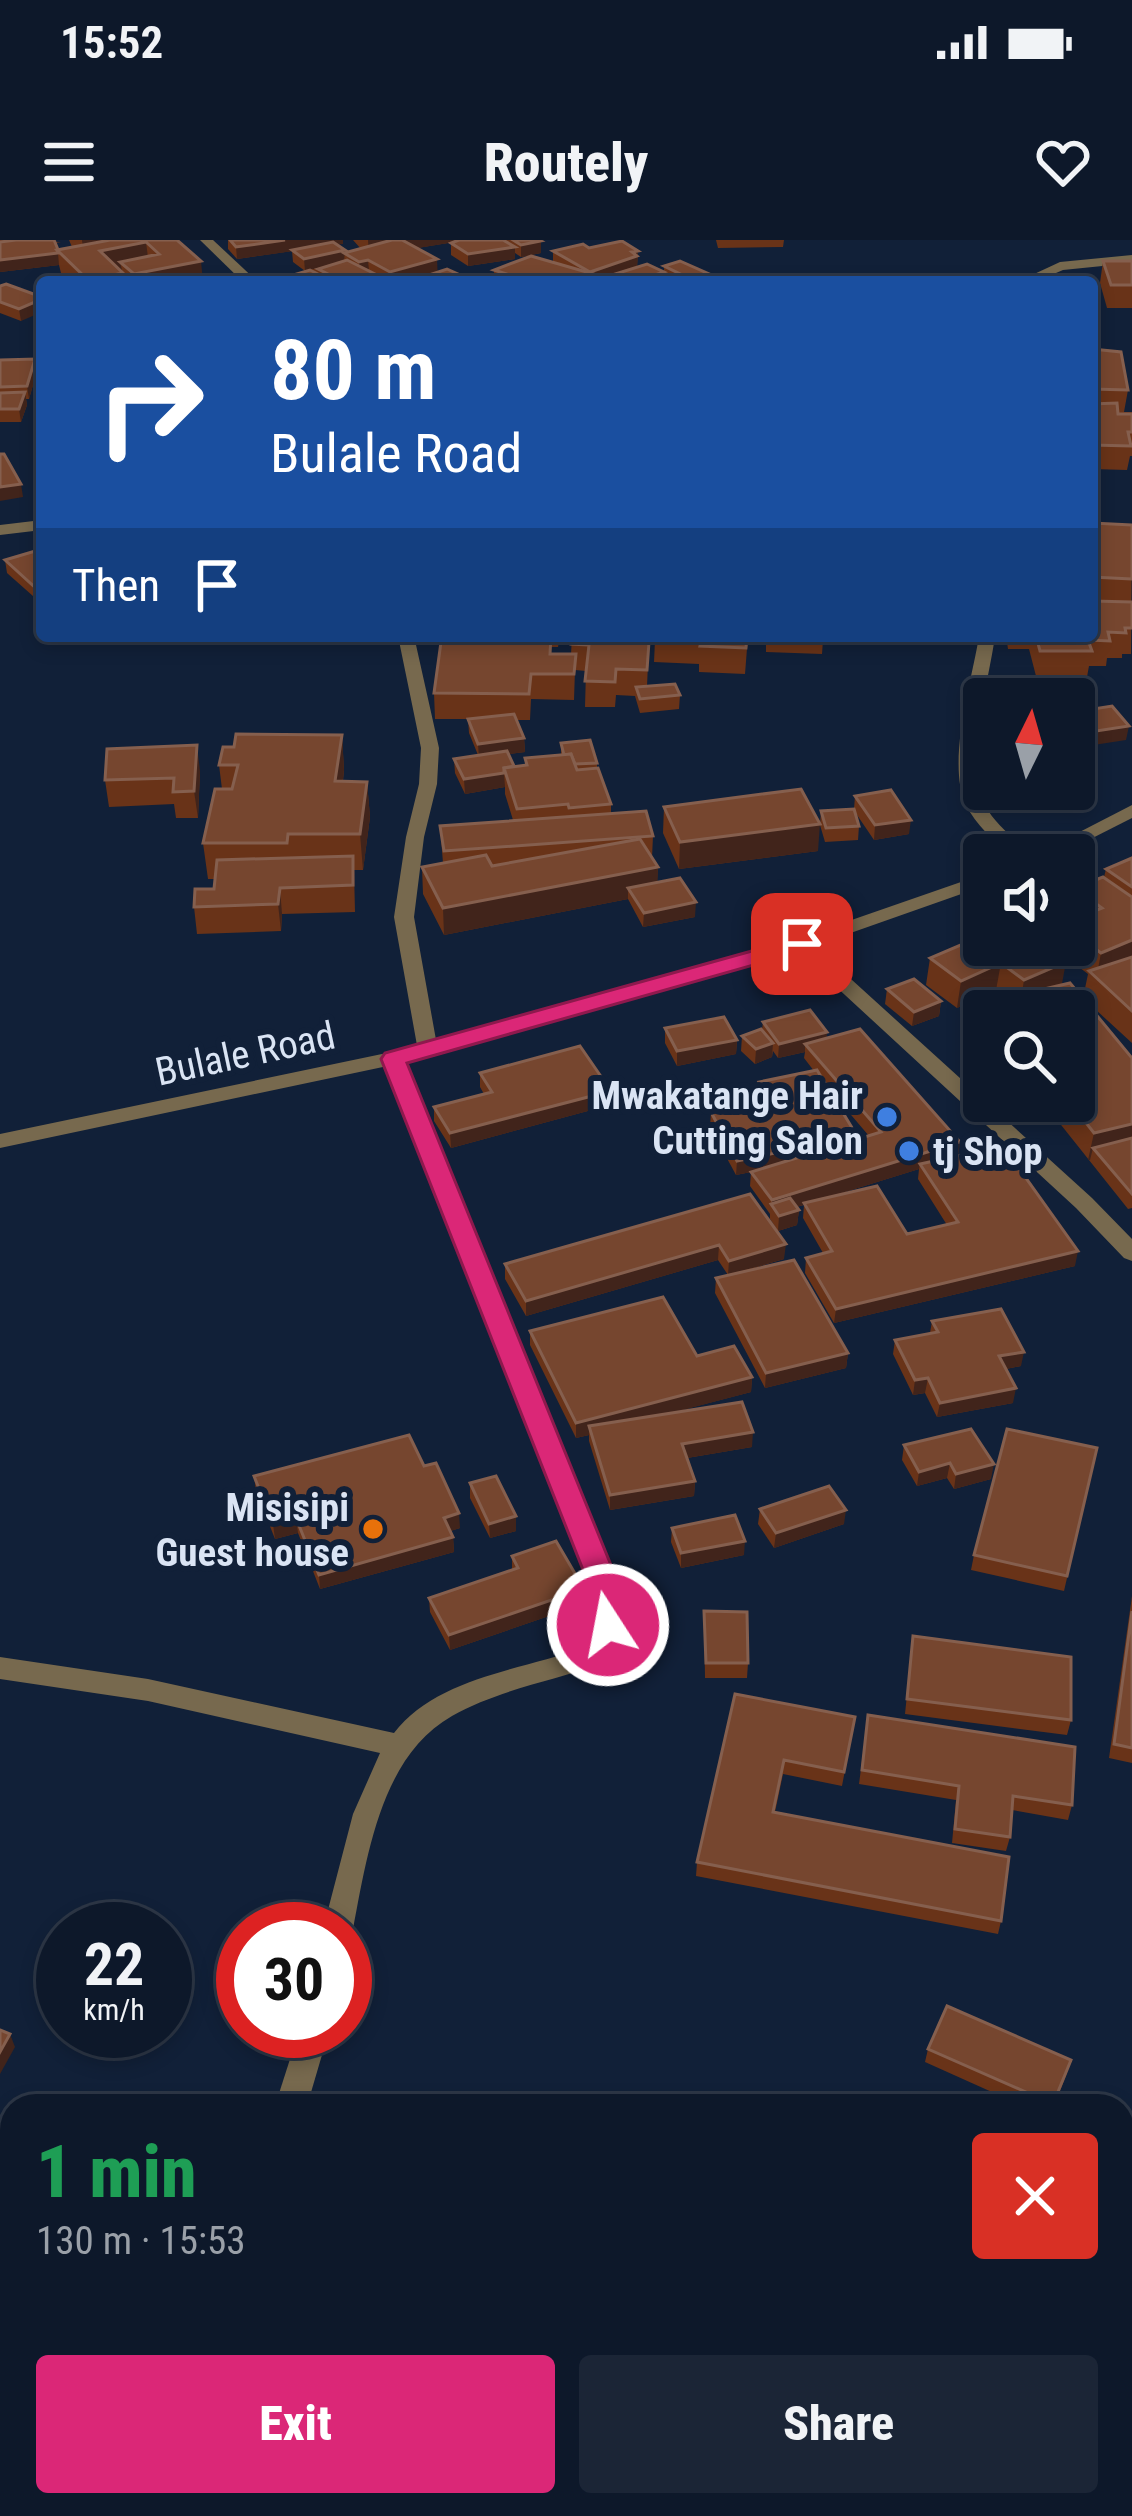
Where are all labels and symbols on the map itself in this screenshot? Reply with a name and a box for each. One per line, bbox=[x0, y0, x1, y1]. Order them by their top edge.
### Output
north arrow bbox=[963, 678, 1095, 810]
pin bbox=[751, 893, 853, 995]
street label: Bulale Road bbox=[151, 1013, 339, 1095]
place label: Mwakatange Hair Cutting Salon bbox=[591, 1073, 863, 1164]
marker: Mwakatange Hair Cutting Salon bbox=[874, 1104, 900, 1130]
place label: tj Shop bbox=[933, 1129, 1042, 1175]
marker: tj Shop bbox=[896, 1138, 922, 1164]
place label: Misisipi Guest house bbox=[156, 1485, 349, 1576]
marker: Misisipi Guest house bbox=[360, 1516, 386, 1542]
position arrow bbox=[545, 1562, 671, 1688]
speed limit sign: 30 bbox=[216, 1902, 372, 2058]

